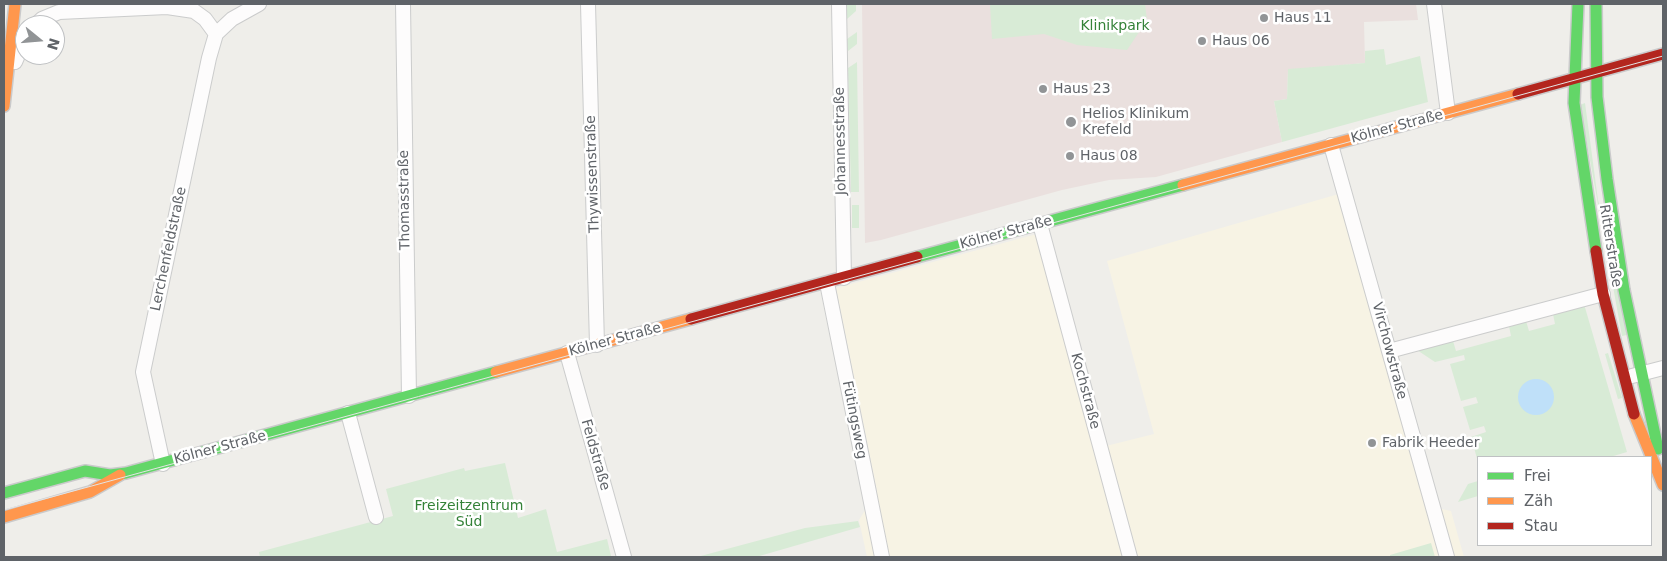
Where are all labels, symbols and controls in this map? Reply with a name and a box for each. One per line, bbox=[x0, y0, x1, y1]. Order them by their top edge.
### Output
place label: Haus 11 bbox=[1274, 10, 1332, 26]
marker: Haus 11 bbox=[1258, 12, 1270, 24]
north arrow bbox=[15, 15, 65, 65]
park label: Klinikpark bbox=[1080, 18, 1150, 34]
place label: Haus 06 bbox=[1212, 33, 1270, 49]
marker: Haus 06 bbox=[1196, 35, 1208, 47]
text: N bbox=[44, 36, 63, 52]
place label: Haus 23 bbox=[1053, 81, 1111, 97]
marker: Haus 23 bbox=[1037, 83, 1049, 95]
street label: Johannesstraße bbox=[832, 87, 850, 195]
place label: Helios Klinikum Krefeld bbox=[1082, 106, 1189, 138]
street label: Kölner Straße bbox=[1349, 107, 1445, 147]
street label: Thywissenstraße bbox=[583, 115, 603, 233]
marker: Helios Klinikum Krefeld bbox=[1064, 115, 1078, 129]
place label: Haus 08 bbox=[1080, 148, 1138, 164]
street label: Thomasstraße bbox=[396, 150, 414, 250]
marker: Haus 08 bbox=[1064, 150, 1076, 162]
street label: Lerchenfeldstraße bbox=[148, 185, 190, 313]
street label: Ritterstraße bbox=[1595, 203, 1625, 289]
street label: Kölner Straße bbox=[958, 213, 1054, 253]
street label: Virchowstraße bbox=[1368, 301, 1410, 401]
street label: Kölner Straße bbox=[567, 320, 663, 360]
street label: Kochstraße bbox=[1067, 351, 1103, 431]
street label: Fütingsweg bbox=[838, 379, 870, 461]
street label: Feldstraße bbox=[577, 417, 613, 493]
street label: Kölner Straße bbox=[172, 428, 268, 468]
place label: Fabrik Heeder bbox=[1382, 435, 1479, 451]
marker: Fabrik Heeder bbox=[1366, 437, 1378, 449]
legend bbox=[1477, 456, 1652, 546]
text: Frei bbox=[1524, 467, 1551, 485]
text: Zäh bbox=[1524, 492, 1553, 510]
park label: Freizeitzentrum Süd bbox=[415, 498, 523, 530]
text: Stau bbox=[1524, 517, 1558, 535]

